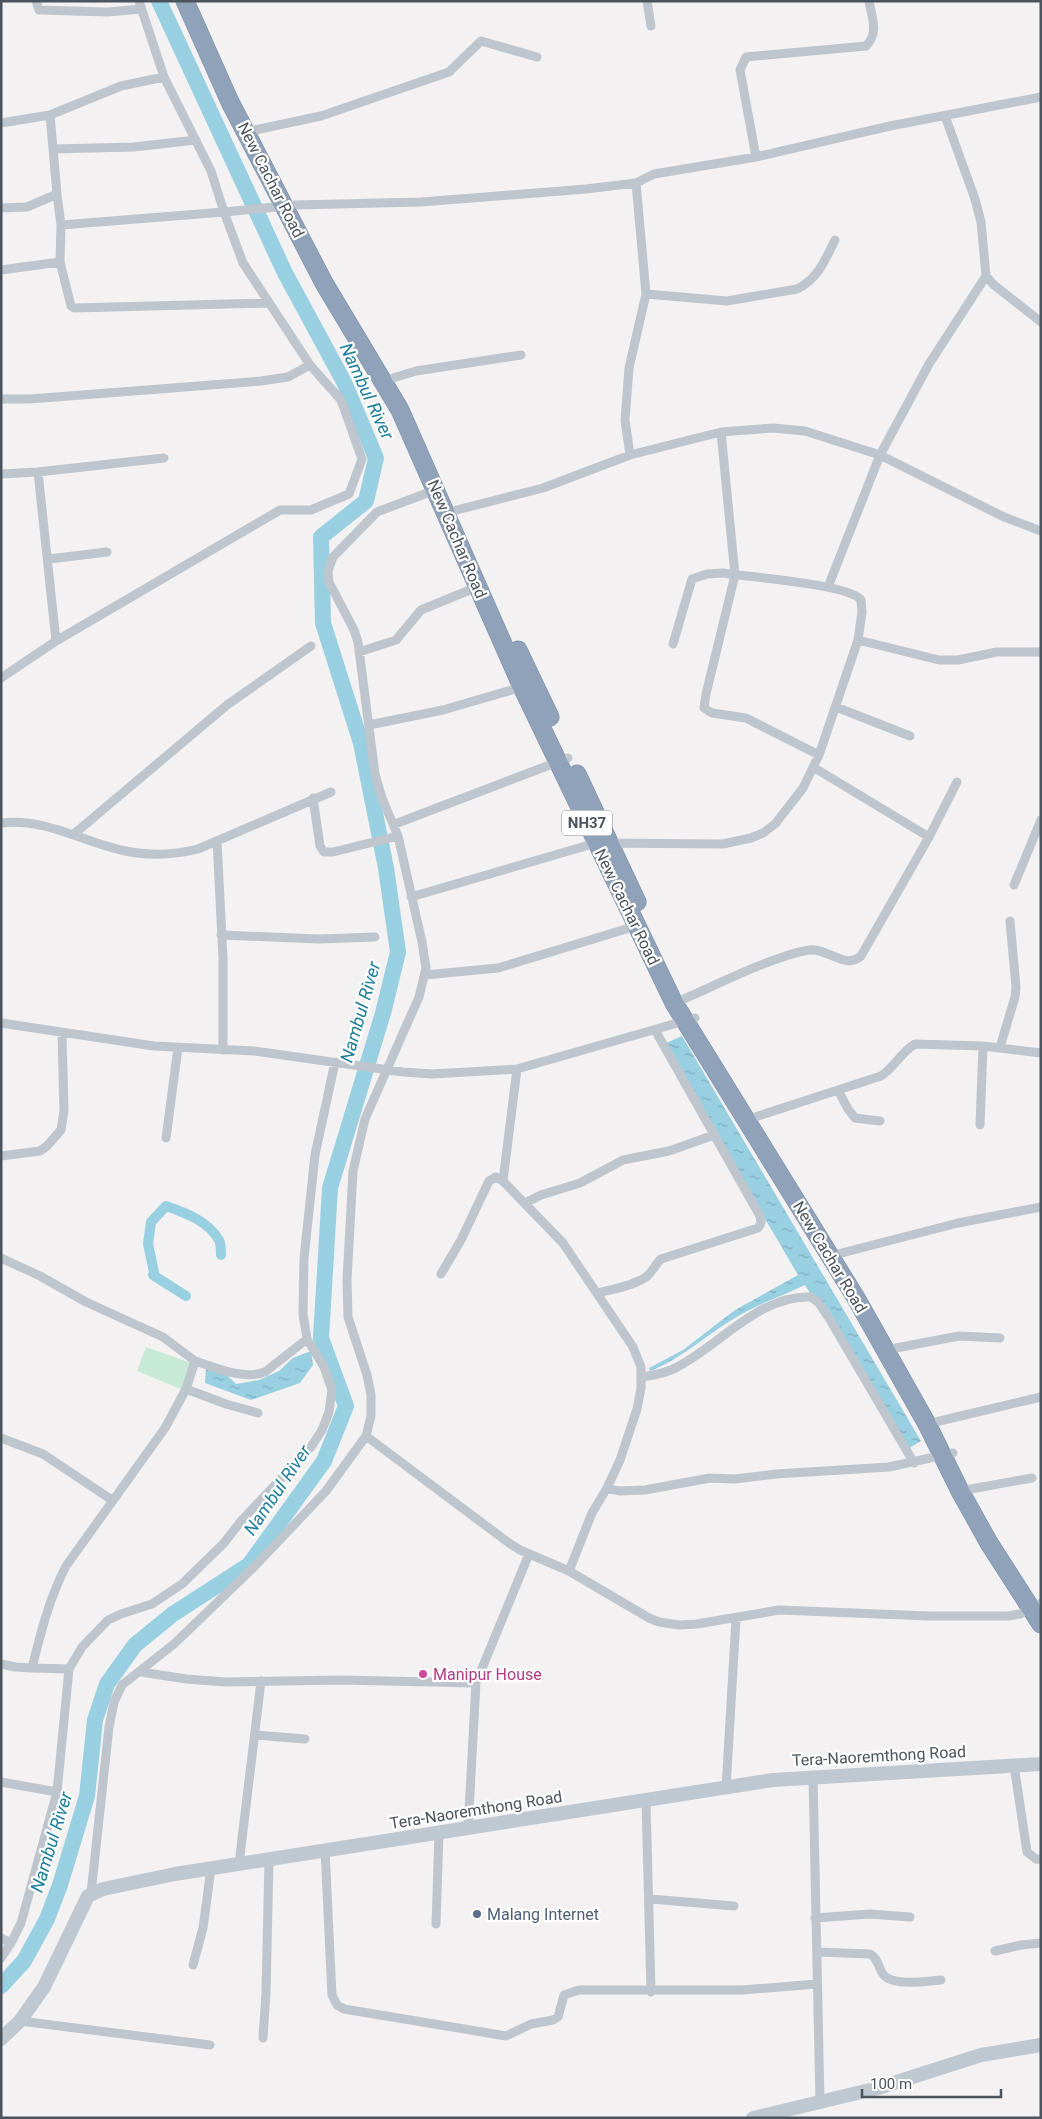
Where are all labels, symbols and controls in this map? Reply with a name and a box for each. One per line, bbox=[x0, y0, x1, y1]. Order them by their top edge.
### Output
street label: New Cachar Road bbox=[234, 119, 308, 241]
water label: Nambul River bbox=[336, 339, 399, 443]
street label: New Cachar Road bbox=[423, 477, 491, 601]
road number: NH37 bbox=[562, 810, 612, 836]
street label: New Cachar Road bbox=[591, 846, 663, 968]
water label: Nambul River bbox=[336, 958, 385, 1065]
street label: New Cachar Road bbox=[789, 1198, 871, 1316]
water label: Nambul River bbox=[239, 1440, 315, 1539]
place label: Manipur House bbox=[433, 1665, 542, 1684]
marker: Manipur House bbox=[417, 1668, 429, 1680]
street label: Tera-Naoremthong Road bbox=[792, 1742, 966, 1770]
street label: Tera-Naoremthong Road bbox=[388, 1787, 564, 1833]
water label: Nambul River bbox=[26, 1788, 77, 1895]
place label: Malang Internet bbox=[487, 1905, 599, 1924]
marker: Malang Internet bbox=[471, 1908, 483, 1920]
scale bar bbox=[862, 2066, 1001, 2098]
text: 100 m bbox=[870, 2075, 912, 2093]

